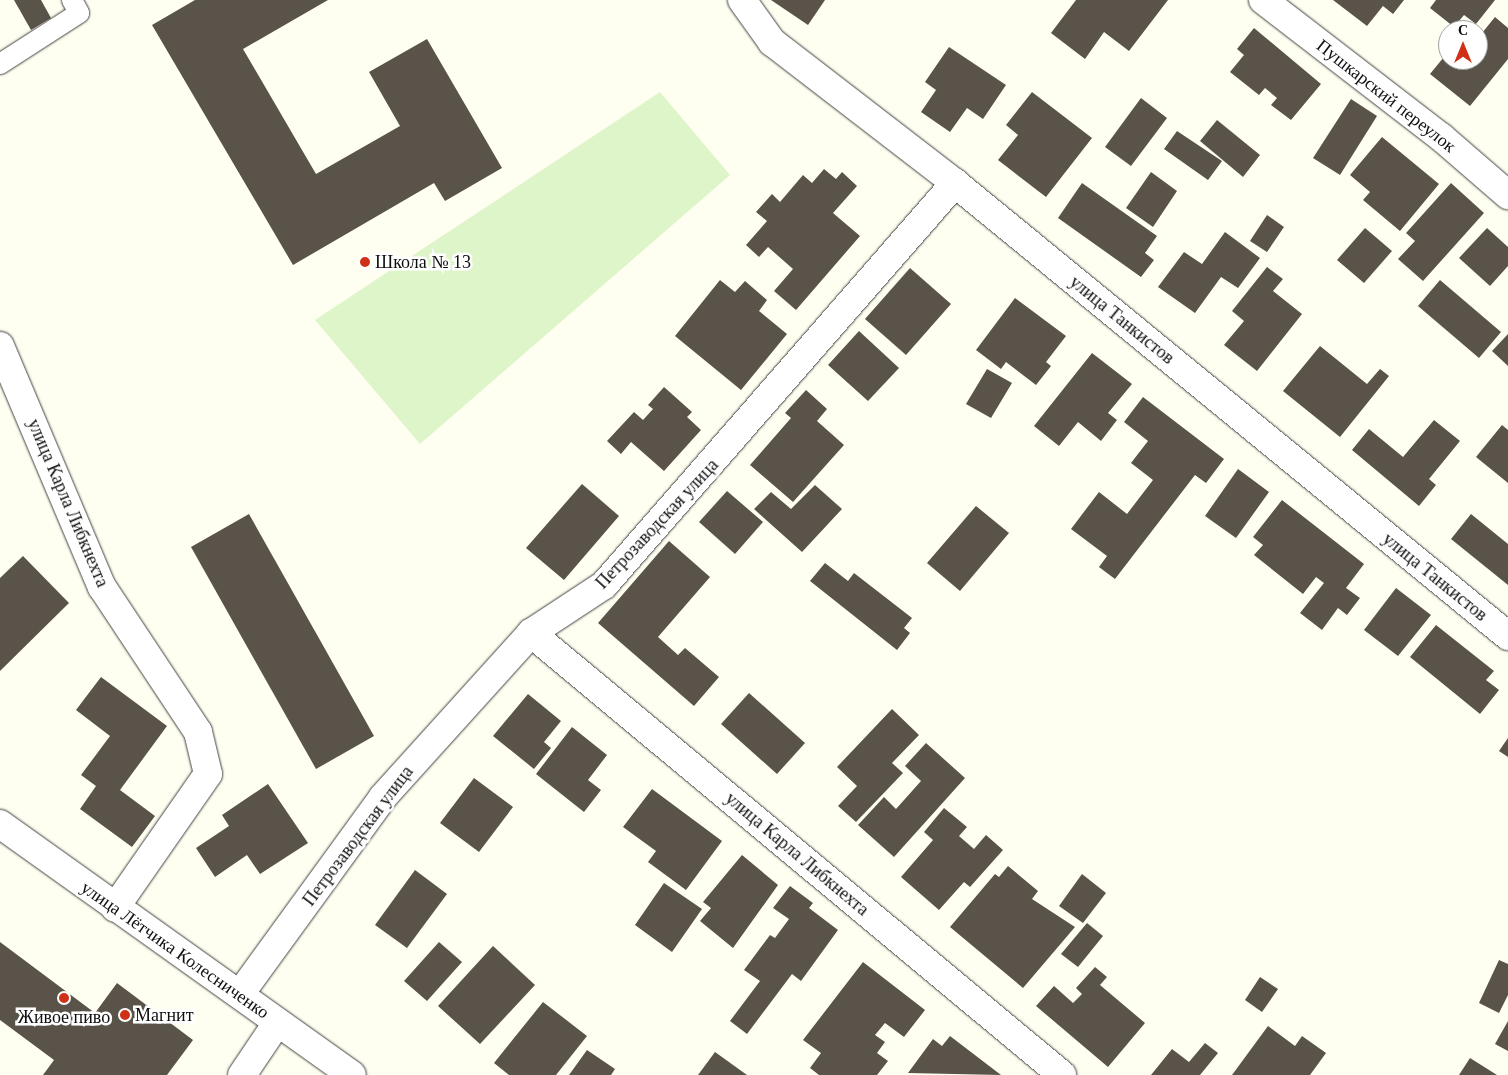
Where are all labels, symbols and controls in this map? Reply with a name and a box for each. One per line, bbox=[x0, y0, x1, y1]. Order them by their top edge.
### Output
north arrow bbox=[1438, 20, 1488, 70]
text: С bbox=[1458, 23, 1468, 38]
street label: Пушкарский переулок bbox=[1312, 35, 1460, 157]
place label: Школа № 13 bbox=[375, 251, 471, 273]
marker: Школа № 13 bbox=[359, 256, 371, 268]
street label: улица Танкистов bbox=[1065, 271, 1179, 369]
street label: улица Карла Либкнехта bbox=[23, 416, 113, 590]
street label: Петрозаводская улица bbox=[591, 455, 723, 593]
street label: улица Танкистов bbox=[1378, 528, 1492, 626]
street label: Петрозаводская улица bbox=[298, 762, 418, 910]
street label: улица Карла Либкнехта bbox=[721, 788, 873, 920]
street label: улица Лётчика Колесниченко bbox=[77, 877, 273, 1023]
marker: Живое пиво bbox=[58, 992, 70, 1004]
place label: Магнит bbox=[135, 1004, 194, 1026]
place label: Живое пиво bbox=[18, 1006, 110, 1028]
marker: Магнит bbox=[119, 1009, 131, 1021]

